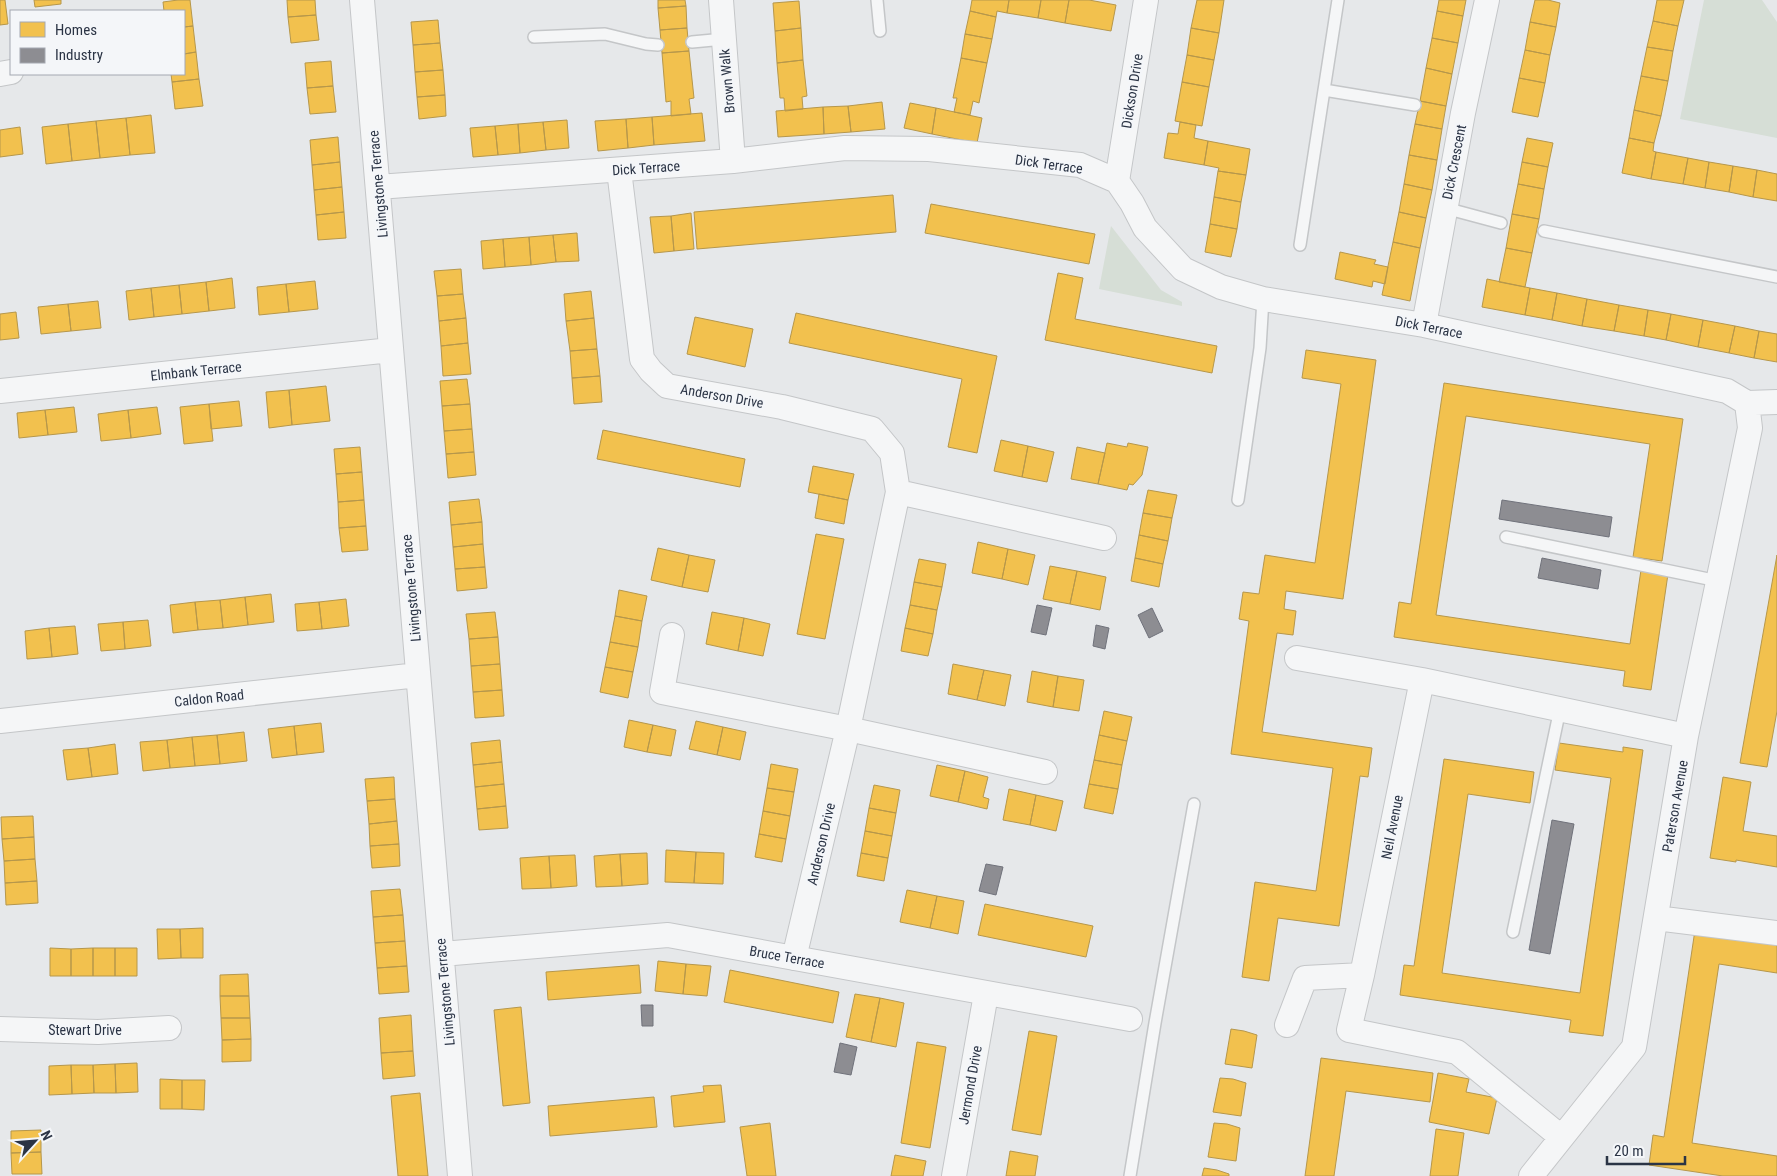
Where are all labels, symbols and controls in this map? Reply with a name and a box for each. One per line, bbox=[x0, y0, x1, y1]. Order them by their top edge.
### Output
legend bbox=[10, 10, 185, 75]
text: Homes bbox=[55, 21, 97, 39]
text: Industry bbox=[55, 46, 103, 64]
street label: Brown Walk bbox=[716, 47, 738, 114]
street label: Dickson Drive bbox=[1118, 52, 1146, 129]
street label: Dick Crescent bbox=[1439, 123, 1469, 201]
street label: Livingstone Terrace bbox=[365, 129, 391, 238]
street label: Dick Terrace bbox=[1014, 151, 1084, 177]
street label: Dick Terrace bbox=[611, 158, 681, 178]
street label: Dick Terrace bbox=[1394, 313, 1464, 341]
street label: Elmbank Terrace bbox=[150, 358, 243, 384]
street label: Anderson Drive bbox=[679, 381, 765, 411]
street label: Livingstone Terrace bbox=[398, 533, 424, 642]
street label: Caldon Road bbox=[173, 686, 245, 710]
street label: Paterson Avenue bbox=[1659, 758, 1691, 853]
street label: Neil Avenue bbox=[1378, 793, 1406, 861]
street label: Anderson Drive bbox=[804, 801, 838, 887]
street label: Livingstone Terrace bbox=[432, 937, 458, 1046]
street label: Bruce Terrace bbox=[748, 943, 826, 972]
street label: Stewart Drive bbox=[48, 1022, 122, 1038]
street label: Jermond Drive bbox=[955, 1044, 985, 1126]
north arrow bbox=[10, 1116, 60, 1166]
text: N bbox=[38, 1128, 56, 1143]
scale bar bbox=[1607, 1134, 1684, 1166]
text: 20 m bbox=[1614, 1142, 1644, 1160]

